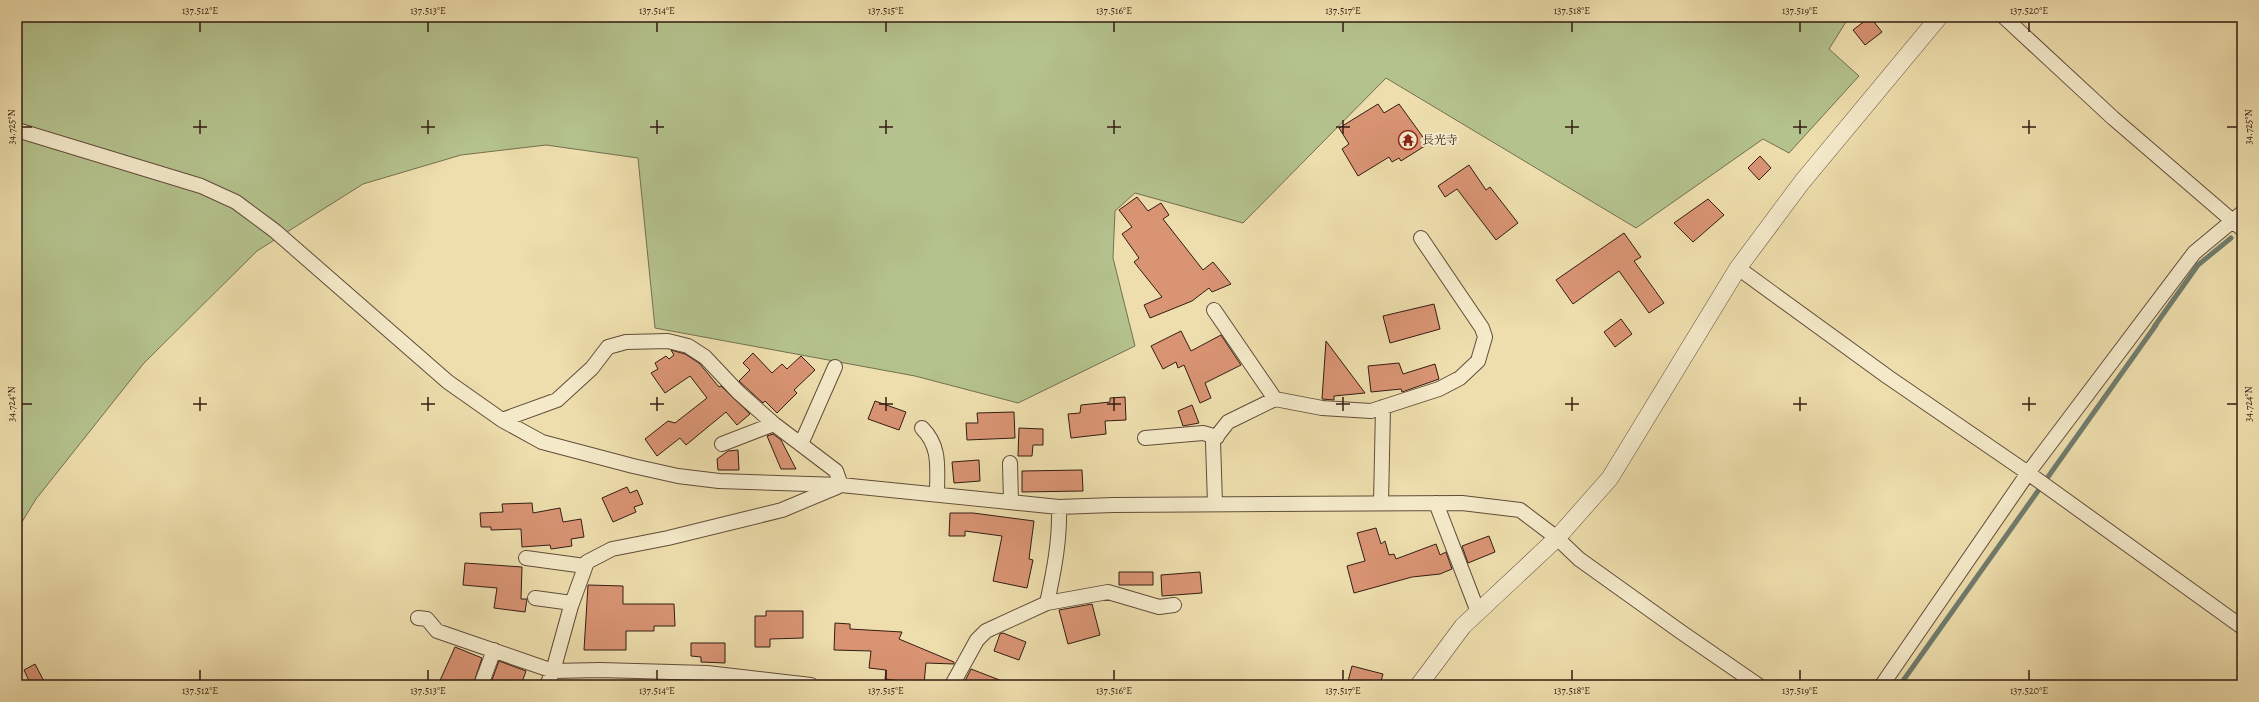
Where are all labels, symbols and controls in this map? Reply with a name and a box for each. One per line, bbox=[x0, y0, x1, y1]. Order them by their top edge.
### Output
text: 137.512°E bbox=[182, 4, 218, 17]
text: 137.513°E bbox=[410, 4, 446, 17]
text: 137.514°E bbox=[639, 4, 675, 17]
text: 137.515°E bbox=[868, 4, 904, 17]
text: 137.516°E bbox=[1096, 4, 1132, 17]
text: 137.517°E bbox=[1325, 4, 1361, 17]
text: 137.518°E bbox=[1554, 4, 1590, 17]
text: 137.519°E bbox=[1782, 4, 1818, 17]
text: 137.520°E bbox=[2010, 4, 2048, 17]
text: 34.725°N bbox=[5, 109, 18, 145]
text: 34.725°N bbox=[2242, 109, 2255, 145]
temple icon: 長光寺 bbox=[1397, 129, 1419, 151]
place label: 長光寺 bbox=[1422, 132, 1458, 148]
text: 34.724°N bbox=[5, 386, 18, 422]
text: 34.724°N bbox=[2242, 386, 2255, 422]
text: 137.512°E bbox=[182, 684, 218, 697]
text: 137.513°E bbox=[410, 684, 446, 697]
text: 137.514°E bbox=[639, 684, 675, 697]
text: 137.515°E bbox=[868, 684, 904, 697]
text: 137.516°E bbox=[1096, 684, 1132, 697]
text: 137.517°E bbox=[1325, 684, 1361, 697]
text: 137.518°E bbox=[1554, 684, 1590, 697]
text: 137.519°E bbox=[1782, 684, 1818, 697]
text: 137.520°E bbox=[2010, 684, 2048, 697]

